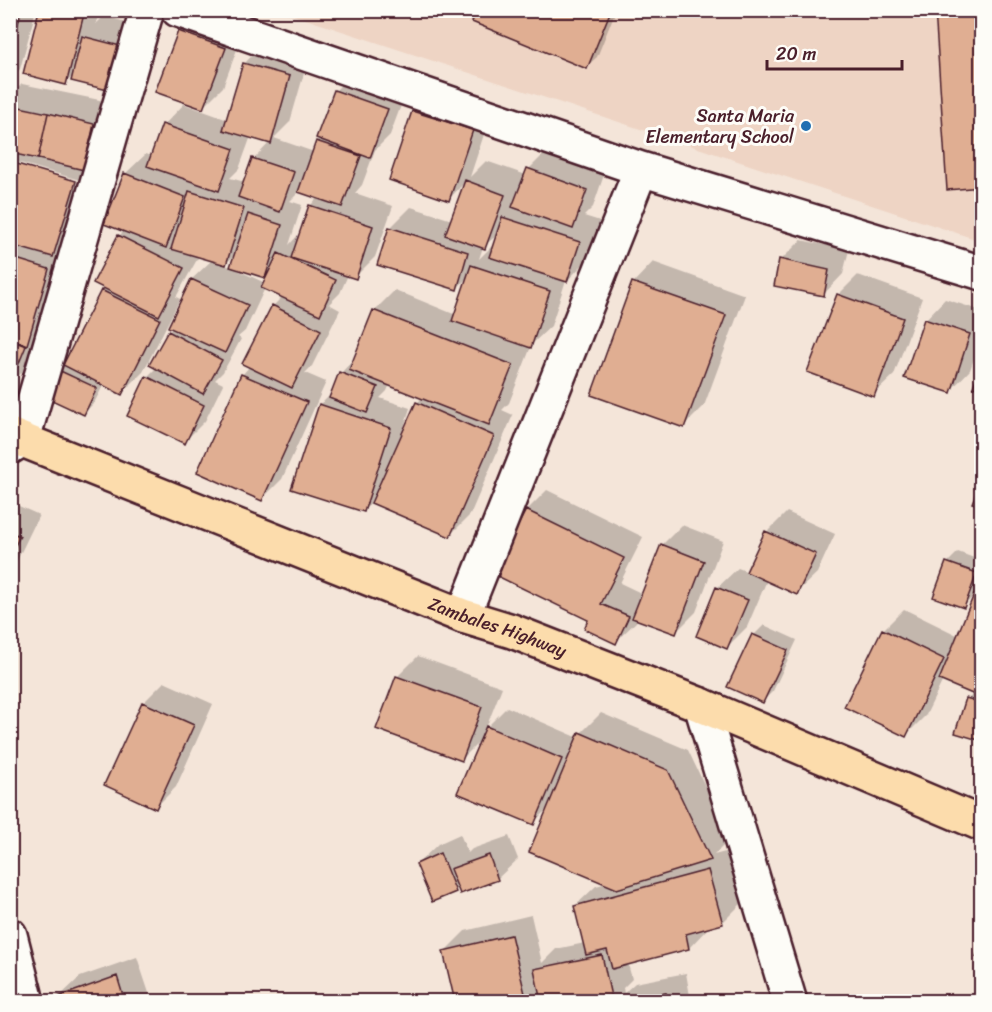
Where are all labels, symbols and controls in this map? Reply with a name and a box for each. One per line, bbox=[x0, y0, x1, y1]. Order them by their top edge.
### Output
scale bar bbox=[767, 33, 902, 71]
text: 20 m bbox=[776, 38, 816, 70]
place label: Santa Maria Elementary School bbox=[645, 100, 795, 153]
marker: Santa Maria Elementary School bbox=[799, 119, 813, 133]
street label: Zambales Highway bbox=[423, 588, 572, 667]

